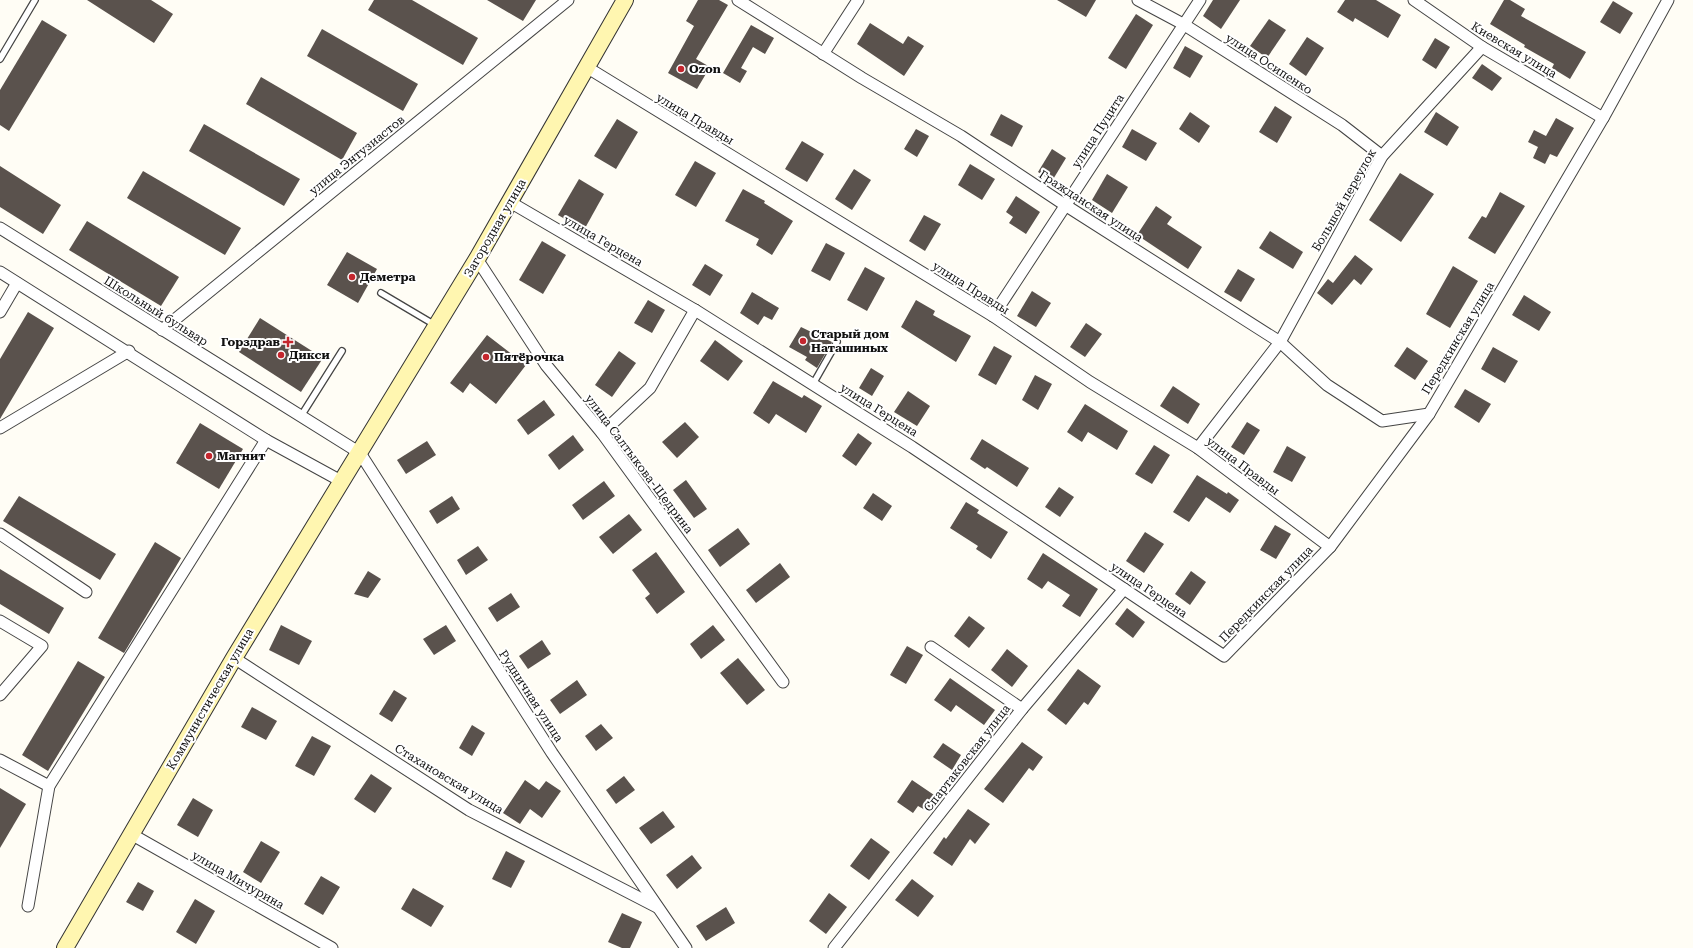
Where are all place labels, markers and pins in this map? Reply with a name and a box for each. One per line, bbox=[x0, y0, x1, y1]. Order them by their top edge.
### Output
place label: Ozon bbox=[689, 62, 721, 76]
marker: Ozon bbox=[676, 64, 686, 74]
place label: Деметра bbox=[360, 270, 415, 284]
marker: Деметра bbox=[347, 272, 357, 282]
place label: Старый дом Наташиных bbox=[811, 327, 889, 355]
place label: Горздрав bbox=[221, 335, 281, 349]
marker: Старый дом Наташиных bbox=[798, 336, 808, 346]
marker: Горздрав bbox=[283, 337, 293, 347]
place label: Дикси bbox=[289, 348, 330, 362]
marker: Дикси bbox=[276, 350, 286, 360]
place label: Пятёрочка bbox=[494, 350, 564, 364]
marker: Пятёрочка bbox=[481, 352, 491, 362]
place label: Магнит bbox=[217, 449, 265, 463]
marker: Магнит bbox=[204, 451, 214, 461]

